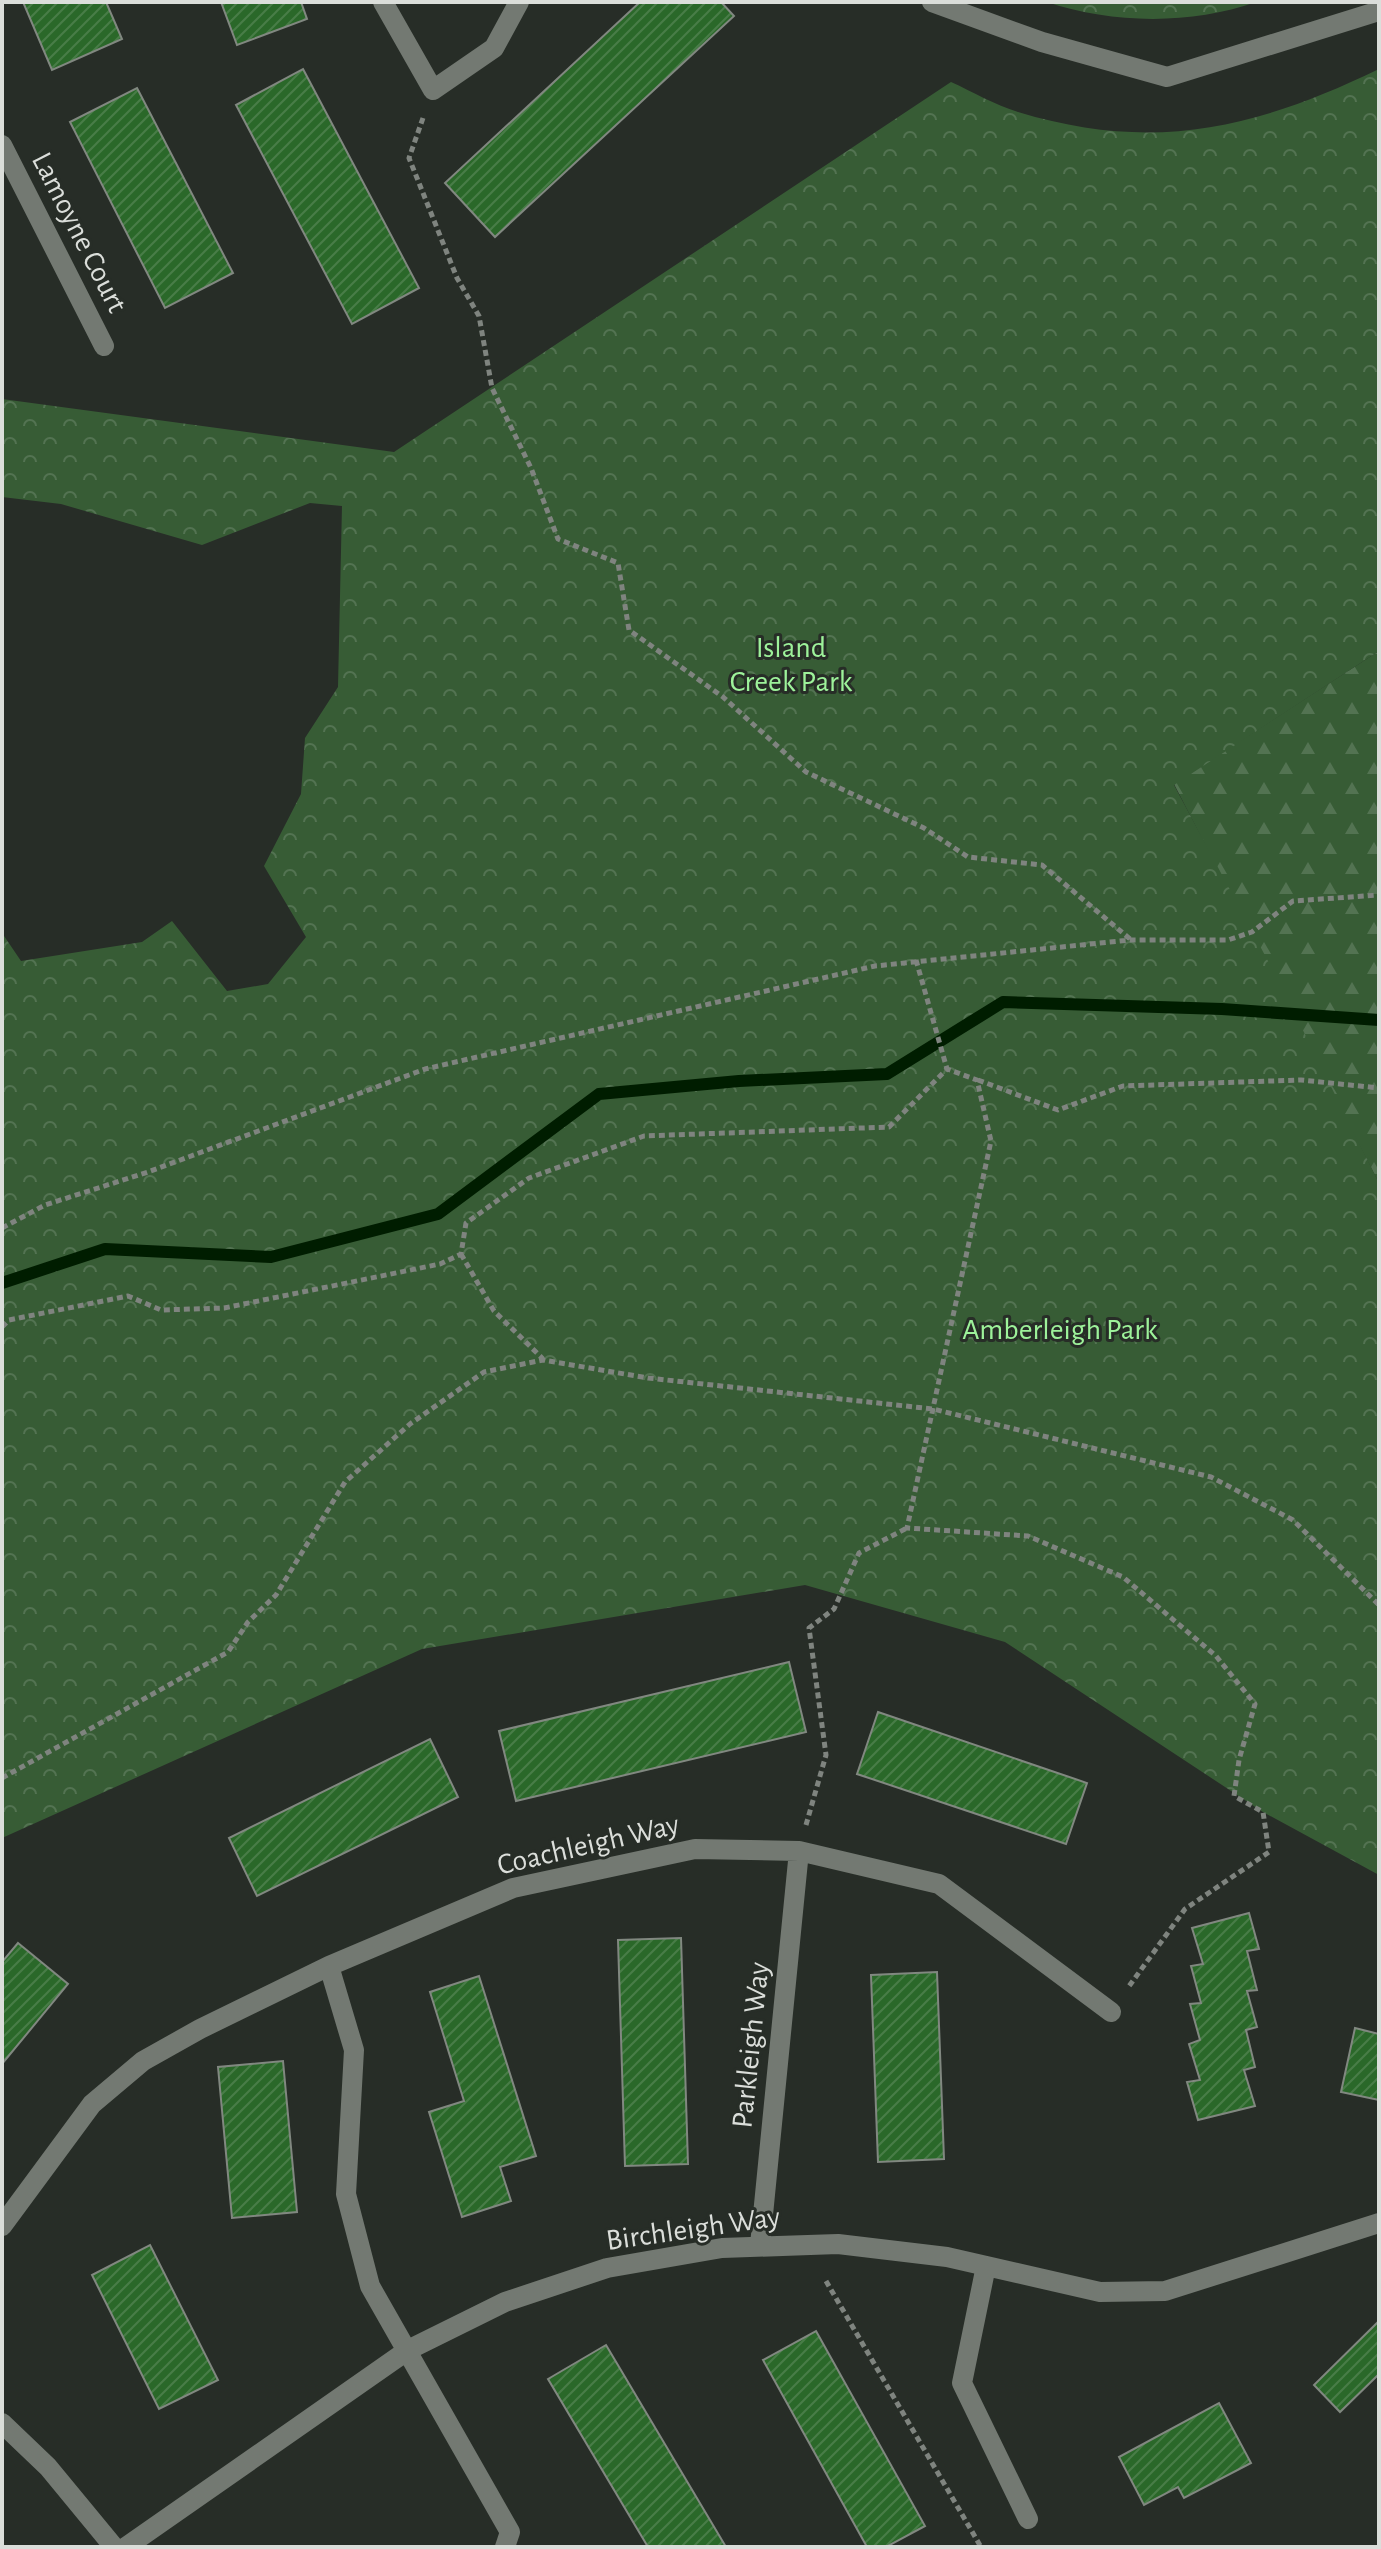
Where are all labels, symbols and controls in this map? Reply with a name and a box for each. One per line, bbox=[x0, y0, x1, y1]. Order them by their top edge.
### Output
street label: Lamoyne Court bbox=[26, 147, 132, 318]
park label: Island Creek Park bbox=[730, 633, 853, 697]
park label: Amberleigh Park bbox=[962, 1315, 1158, 1345]
street label: Coachleigh Way bbox=[494, 1809, 682, 1880]
street label: Parkleigh Way bbox=[727, 1960, 775, 2130]
street label: Birchleigh Way bbox=[604, 2202, 782, 2256]

